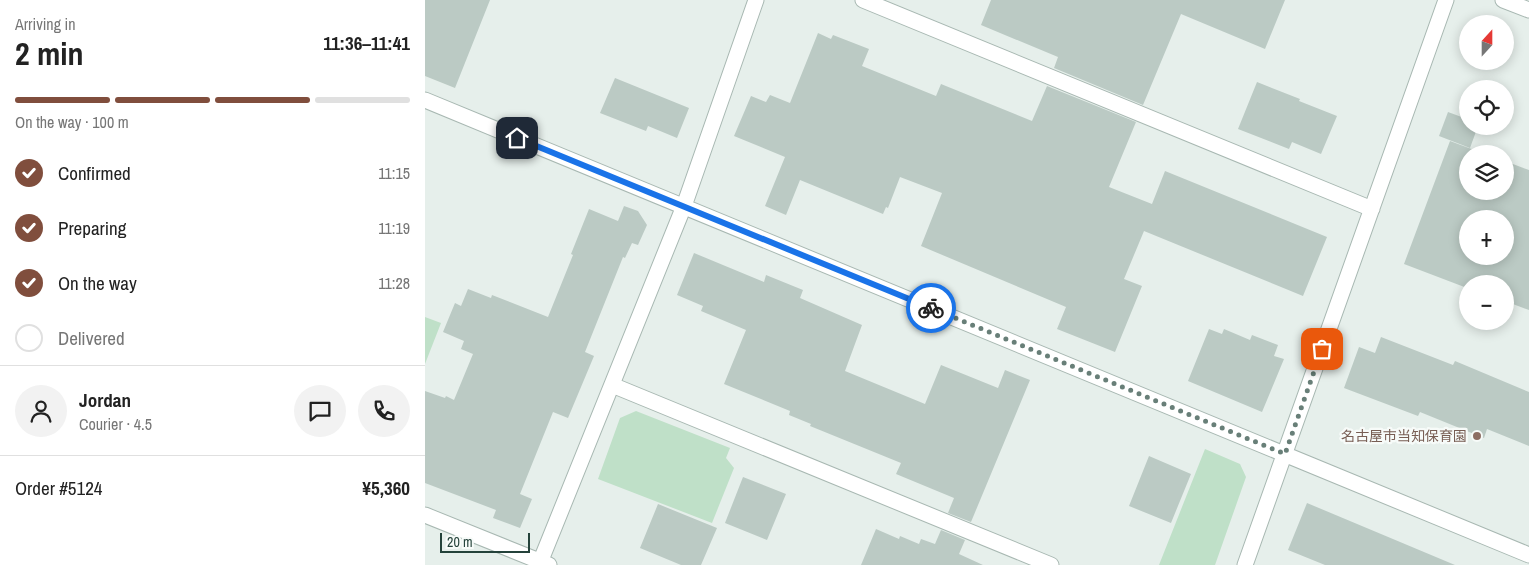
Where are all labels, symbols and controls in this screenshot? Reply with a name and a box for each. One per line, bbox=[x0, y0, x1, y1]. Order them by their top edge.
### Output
text: Arriving in bbox=[15, 13, 76, 35]
north arrow bbox=[1459, 15, 1514, 70]
map controls bbox=[1459, 15, 1514, 330]
text: 11:36–11:41 bbox=[323, 30, 410, 56]
text: 2 min bbox=[15, 32, 84, 75]
button: locate bbox=[1459, 80, 1514, 135]
text: On the way · 100 m bbox=[15, 111, 129, 133]
pin bbox=[496, 117, 538, 159]
icon: home bbox=[503, 124, 531, 152]
button: layers bbox=[1459, 145, 1514, 200]
icon: check bbox=[15, 159, 43, 187]
text: Confirmed bbox=[58, 160, 131, 186]
text: 11:15 bbox=[378, 162, 410, 184]
button: + bbox=[1459, 210, 1514, 265]
icon: check bbox=[15, 214, 43, 242]
text: Preparing bbox=[58, 215, 126, 241]
text: 11:19 bbox=[378, 217, 410, 239]
icon: check bbox=[15, 269, 43, 297]
text: On the way bbox=[58, 270, 137, 296]
text: 11:28 bbox=[378, 272, 410, 294]
button: − bbox=[1459, 275, 1514, 330]
courier bbox=[906, 283, 956, 333]
icon: bike bbox=[917, 294, 945, 322]
text: Delivered bbox=[58, 325, 125, 351]
pin bbox=[1301, 328, 1343, 370]
icon: bag bbox=[1308, 335, 1336, 363]
button: person bbox=[15, 385, 67, 437]
button: chat bbox=[294, 385, 346, 437]
button: phone bbox=[358, 385, 410, 437]
text: Jordan bbox=[79, 387, 131, 413]
text: Courier · 4.5 bbox=[79, 413, 152, 435]
place label: 名古屋市当知保育園 bbox=[1341, 427, 1467, 445]
marker: 名古屋市当知保育園 bbox=[1471, 430, 1483, 442]
text: Order #5124 bbox=[15, 475, 102, 501]
text: ¥5,360 bbox=[362, 475, 410, 501]
scale bar bbox=[440, 530, 530, 553]
text: 20 m bbox=[447, 533, 473, 551]

